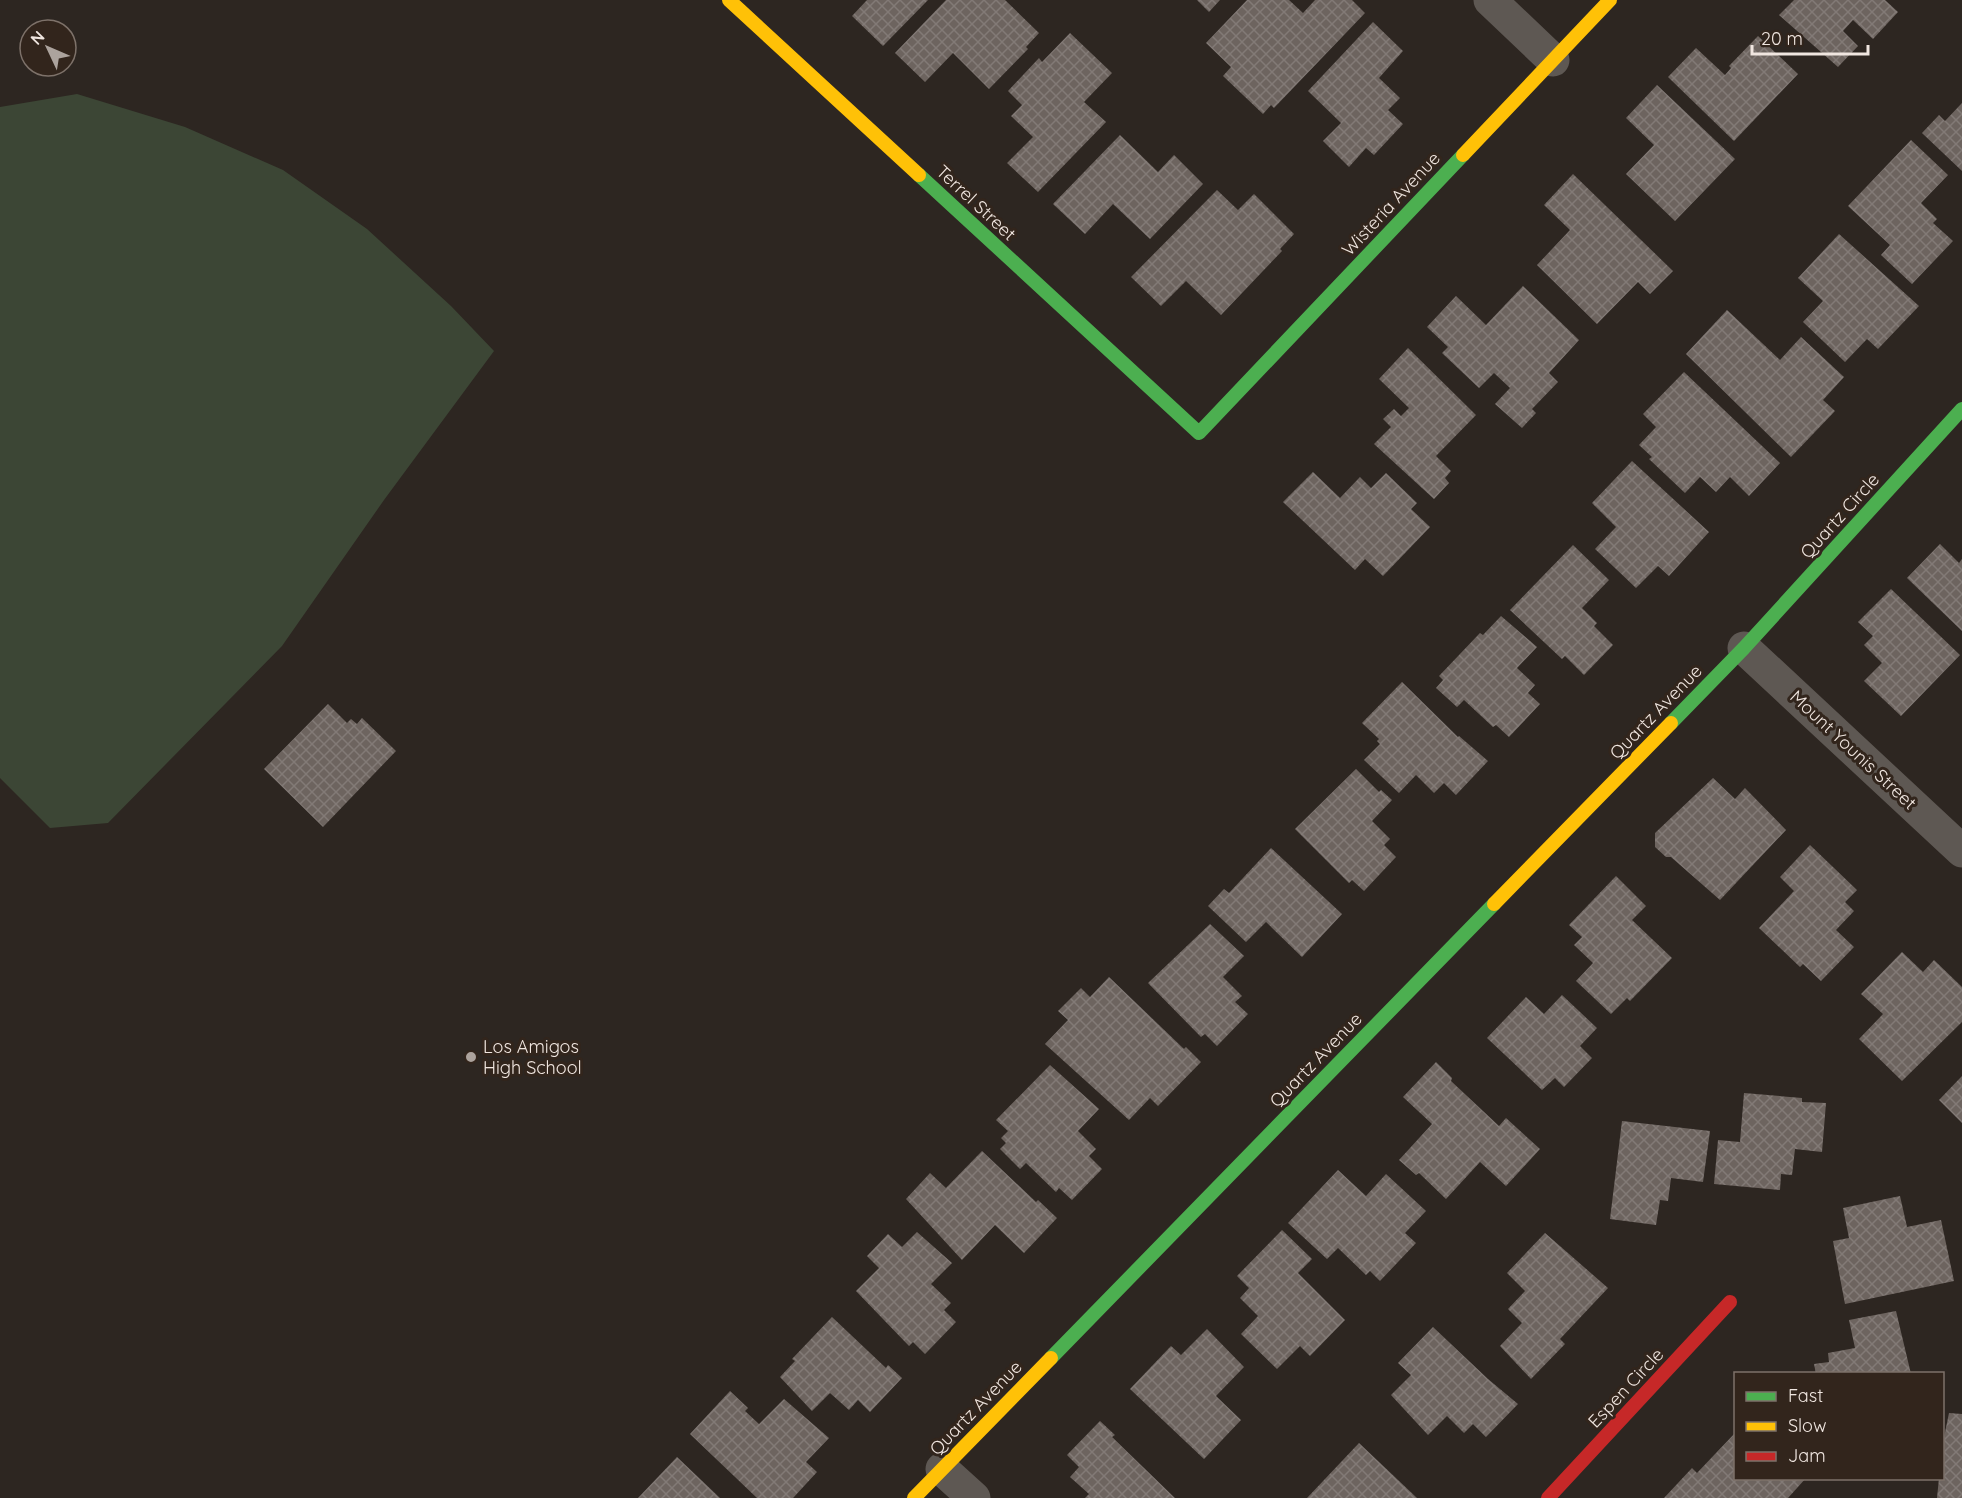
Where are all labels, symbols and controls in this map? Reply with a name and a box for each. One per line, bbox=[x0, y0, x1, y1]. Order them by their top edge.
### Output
north arrow bbox=[18, 18, 78, 78]
scale bar bbox=[1752, 18, 1868, 56]
text: N bbox=[26, 26, 48, 49]
text: 20 m bbox=[1761, 27, 1803, 50]
street label: Wisteria Avenue bbox=[1337, 147, 1445, 261]
street label: Terrel Street bbox=[932, 160, 1021, 245]
street label: Quartz Circle bbox=[1795, 468, 1884, 563]
street label: Quartz Avenue bbox=[1605, 659, 1707, 764]
street label: Mount Younis Street bbox=[1785, 685, 1921, 814]
street label: Quartz Avenue bbox=[1265, 1007, 1367, 1112]
place label: Los Amigos High School bbox=[483, 1035, 582, 1079]
marker: Los Amigos High School bbox=[464, 1050, 478, 1064]
street label: Espen Circle bbox=[1583, 1343, 1668, 1432]
street label: Quartz Avenue bbox=[925, 1355, 1027, 1460]
legend bbox=[1734, 1372, 1944, 1480]
text: Fast bbox=[1788, 1384, 1823, 1407]
text: Slow bbox=[1788, 1414, 1826, 1437]
text: Jam bbox=[1788, 1444, 1826, 1467]

